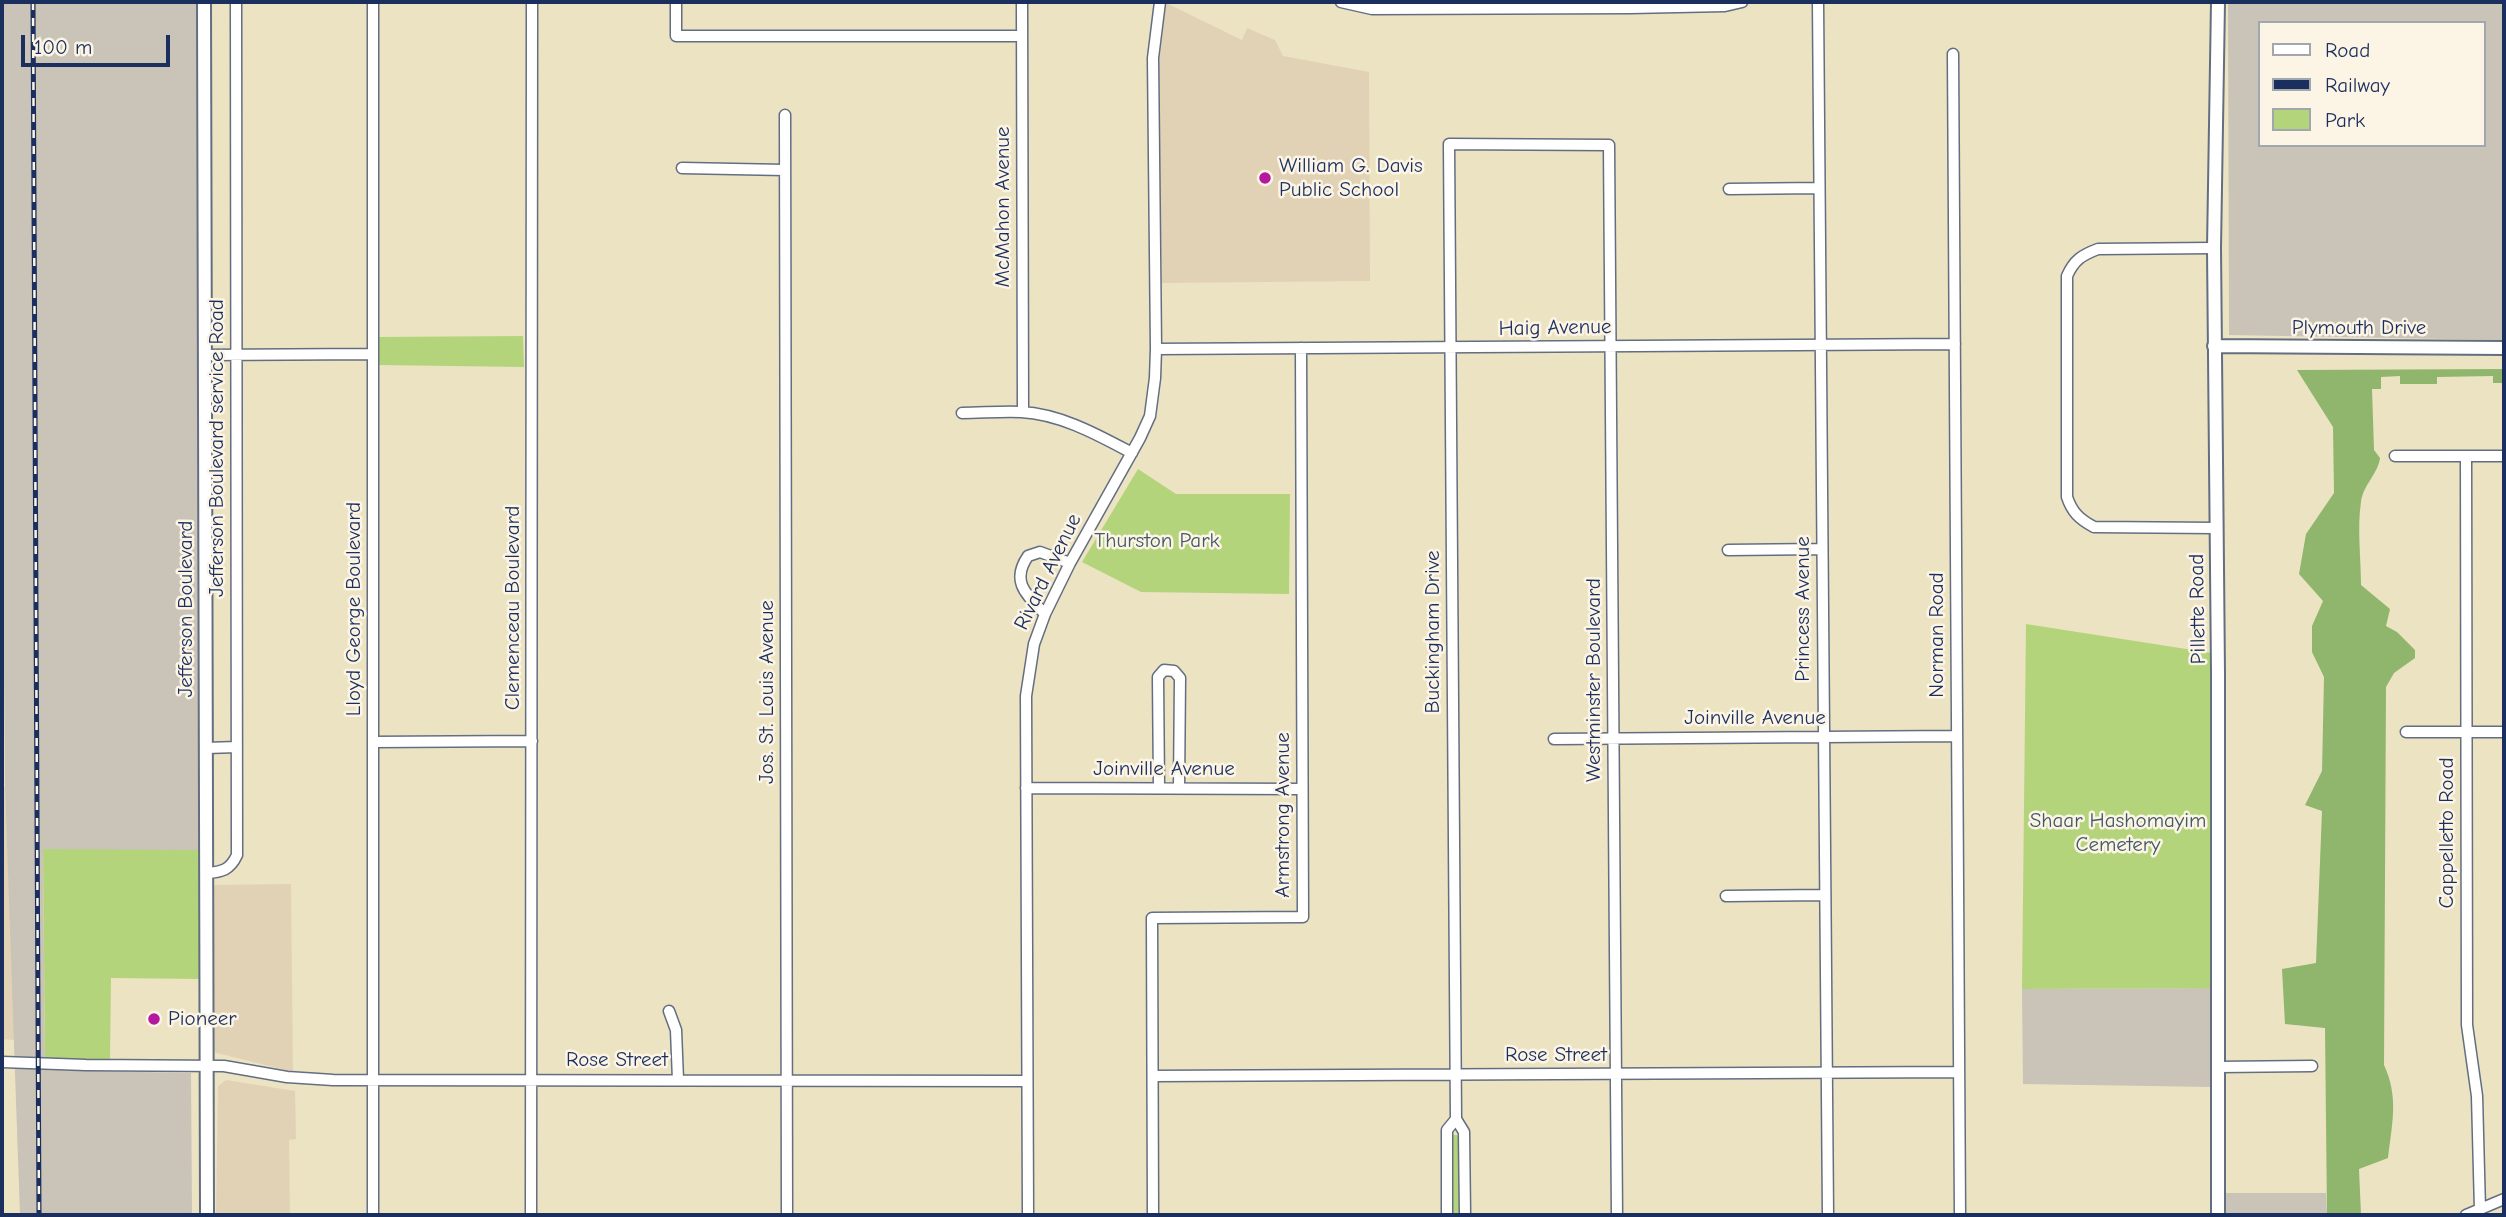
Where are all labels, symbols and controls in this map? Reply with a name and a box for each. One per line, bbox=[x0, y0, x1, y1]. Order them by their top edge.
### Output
scale bar bbox=[24, 21, 173, 65]
legend bbox=[2258, 21, 2485, 147]
text: 100 m bbox=[34, 35, 92, 59]
text: Road bbox=[2325, 38, 2370, 62]
text: Railway bbox=[2325, 73, 2390, 97]
text: Park bbox=[2325, 108, 2365, 132]
street label: McMahon Avenue bbox=[990, 126, 1016, 288]
place label: William G. Davis Public School bbox=[1279, 153, 1423, 203]
marker: William G. Davis Public School bbox=[1257, 170, 1273, 186]
street label: Jefferson Boulevard service Road bbox=[204, 299, 230, 597]
street label: Haig Avenue bbox=[1498, 314, 1612, 342]
street label: Plymouth Drive bbox=[2292, 315, 2426, 341]
street label: Lloyd George Boulevard bbox=[341, 502, 367, 716]
street label: Clemenceau Boulevard bbox=[500, 506, 526, 710]
street label: Rivard Avenue bbox=[1009, 510, 1087, 634]
street label: Jefferson Boulevard bbox=[173, 521, 199, 697]
park label: Thurston Park bbox=[1094, 528, 1220, 554]
street label: Princess Avenue bbox=[1790, 536, 1816, 682]
street label: Buckingham Drive bbox=[1420, 550, 1446, 714]
street label: Pillette Road bbox=[2184, 554, 2212, 664]
street label: Norman Road bbox=[1924, 572, 1950, 698]
street label: Westminster Boulevard bbox=[1581, 578, 1607, 782]
street label: Jos. St. Louis Avenue bbox=[754, 600, 780, 784]
street label: Joinville Avenue bbox=[1684, 705, 1826, 731]
street label: Armstrong Avenue bbox=[1270, 732, 1296, 898]
street label: Joinville Avenue bbox=[1093, 756, 1235, 782]
street label: Cappelletto Road bbox=[2434, 757, 2460, 909]
park label: Shaar Hashomayim Cemetery bbox=[2030, 808, 2206, 858]
place label: Pioneer bbox=[168, 1006, 237, 1032]
marker: Pioneer bbox=[146, 1011, 162, 1027]
street label: Rose Street bbox=[1505, 1042, 1607, 1068]
street label: Rose Street bbox=[566, 1047, 668, 1073]

